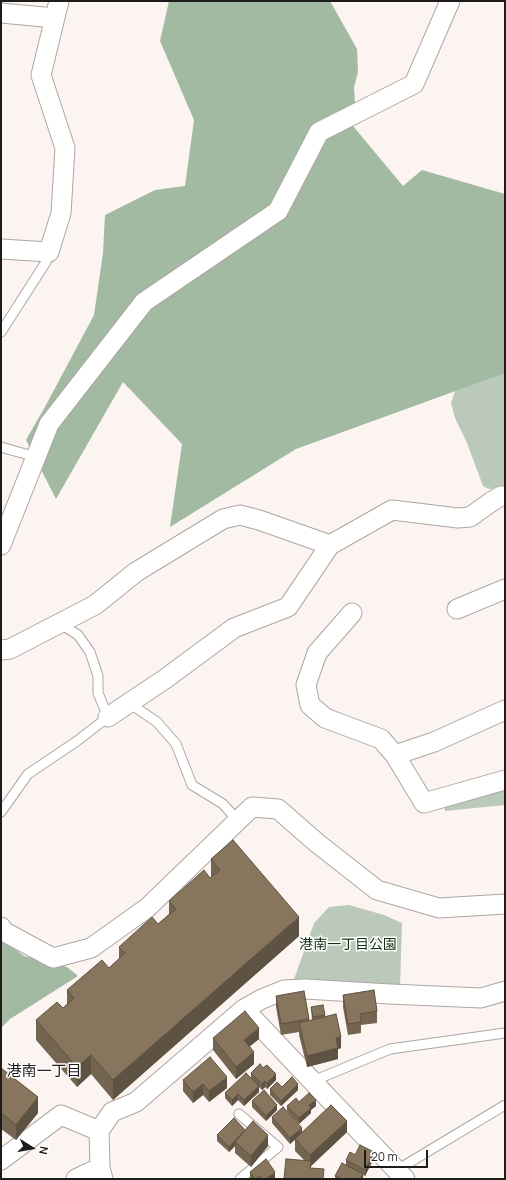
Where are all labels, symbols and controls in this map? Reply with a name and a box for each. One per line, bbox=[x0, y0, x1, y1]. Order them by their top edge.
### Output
park label: 港南一丁目公園 bbox=[299, 937, 397, 953]
district label: 港南一丁目 bbox=[7, 1063, 81, 1081]
north arrow bbox=[12, 1128, 52, 1168]
scale bar bbox=[366, 1142, 430, 1168]
text: N bbox=[36, 1145, 52, 1156]
text: 20 m bbox=[371, 1148, 398, 1165]

